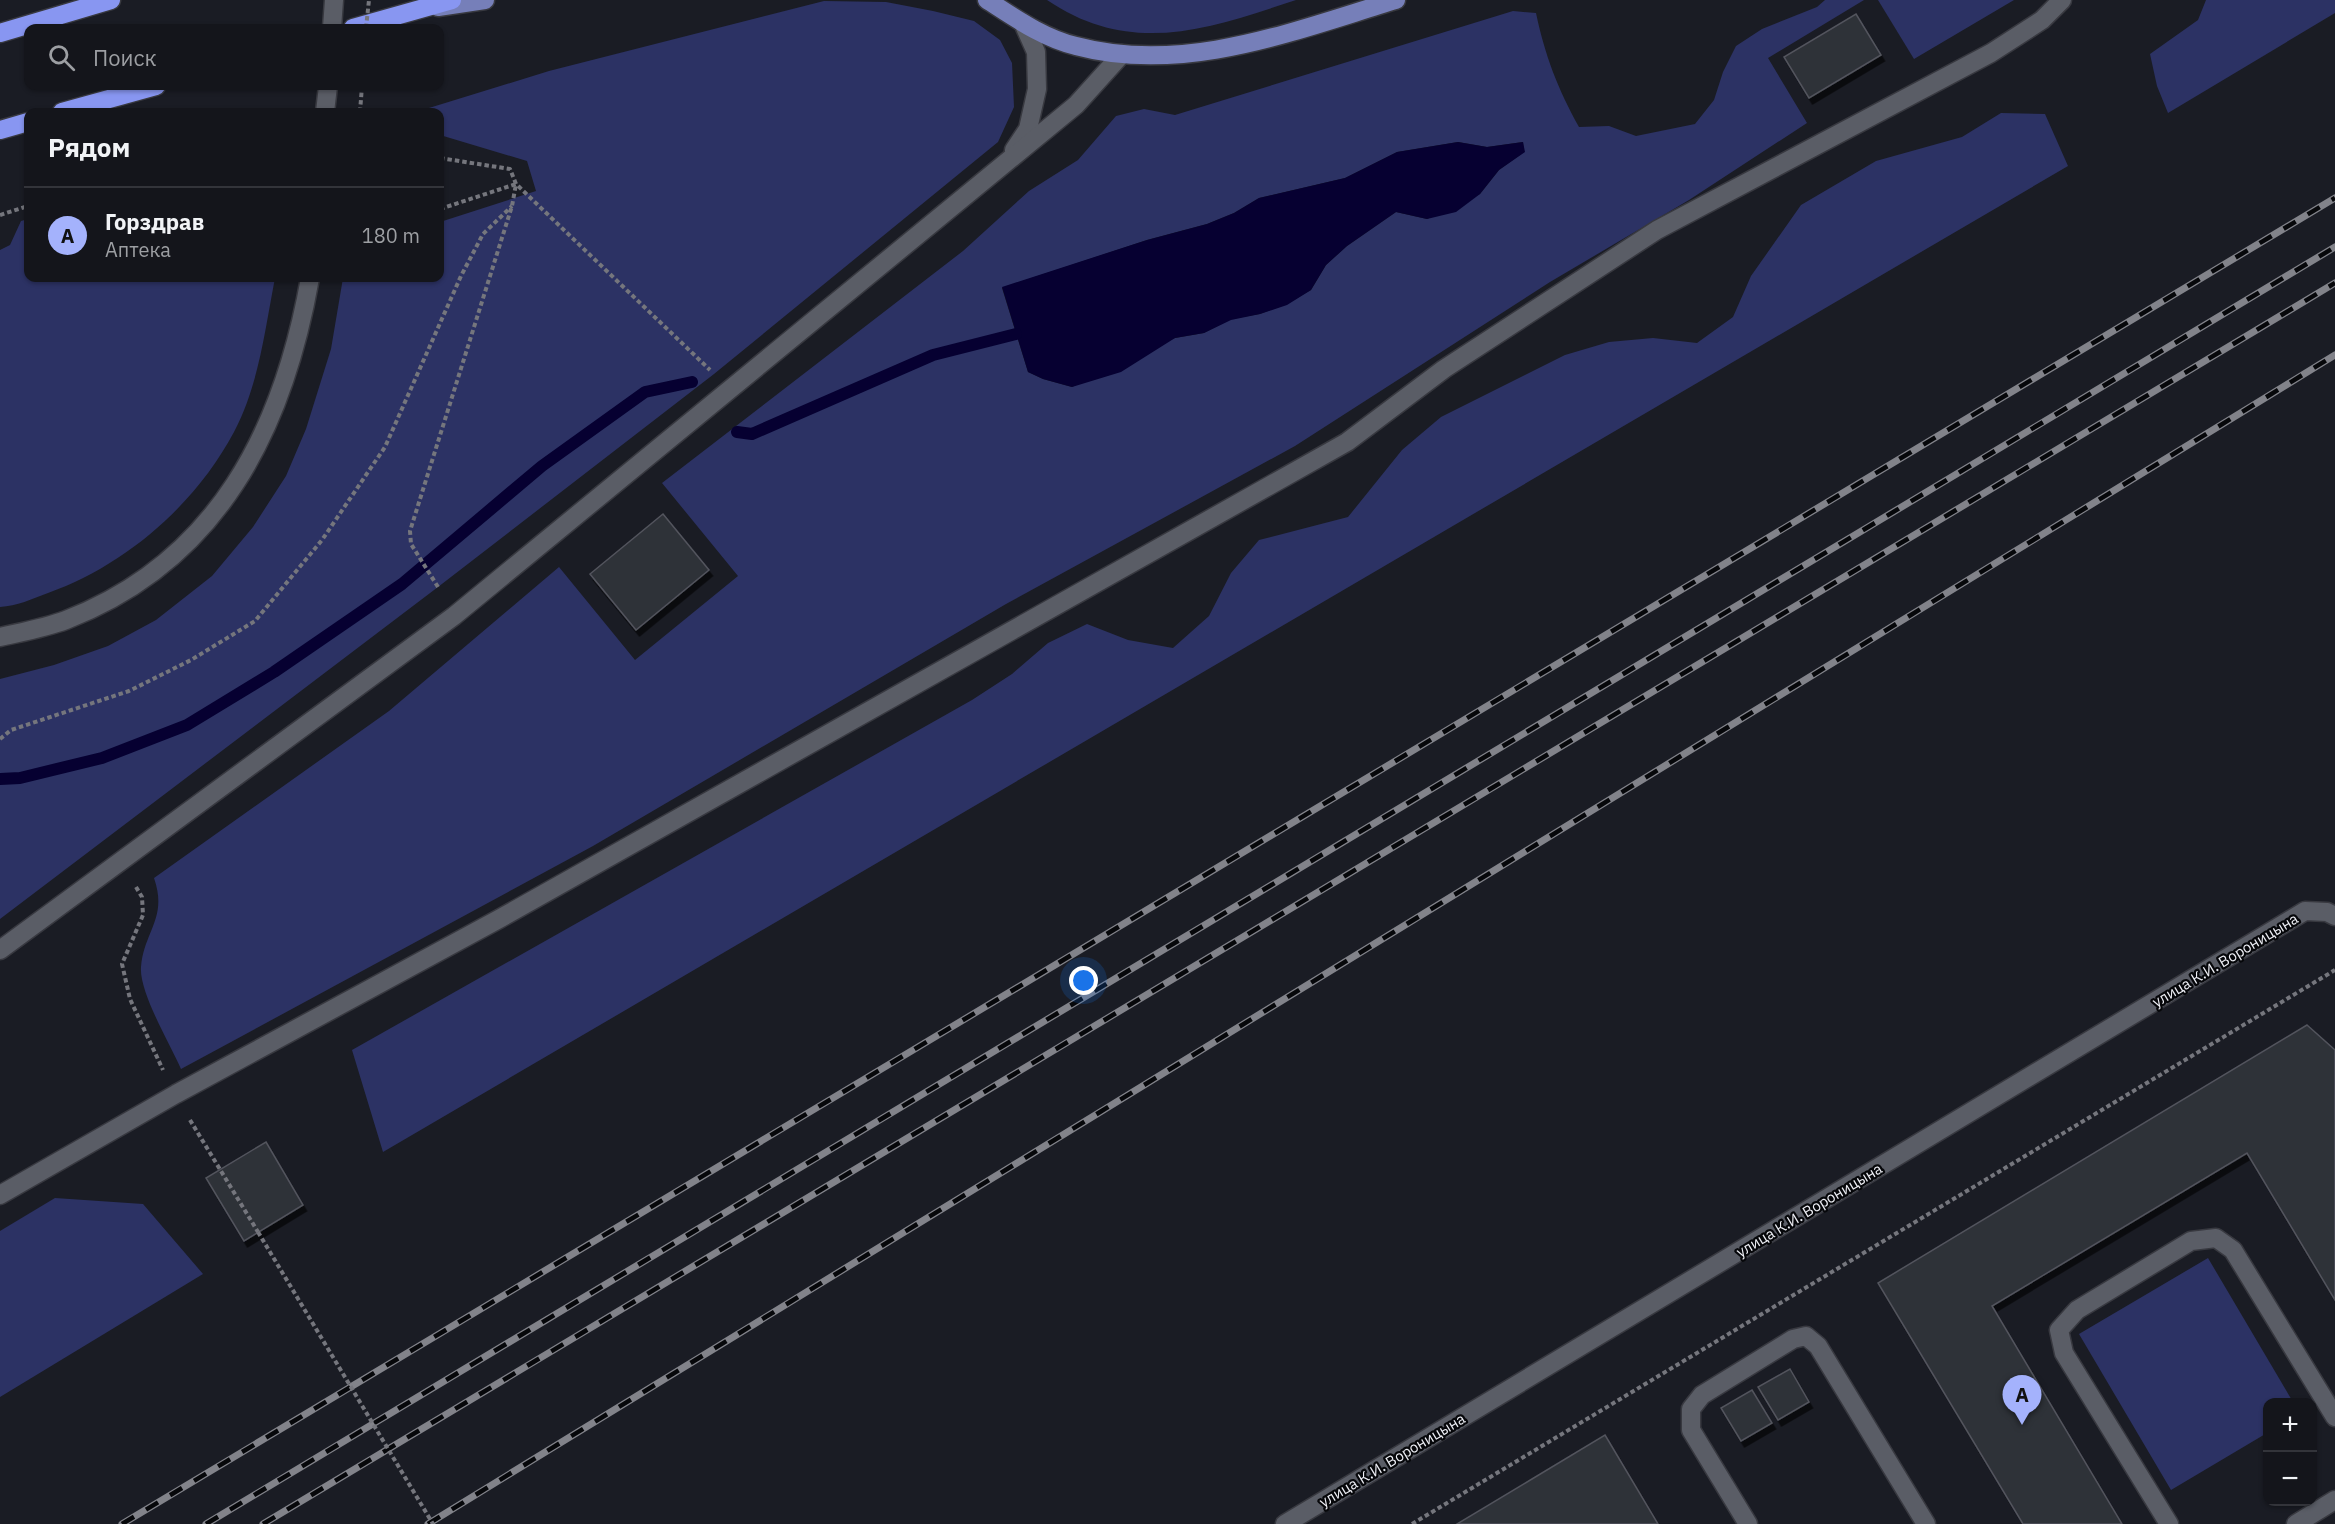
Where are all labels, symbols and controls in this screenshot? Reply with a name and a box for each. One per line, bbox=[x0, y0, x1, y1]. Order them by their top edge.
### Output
search box bbox=[24, 24, 444, 90]
icon: search bbox=[45, 41, 78, 74]
text: Поиск bbox=[93, 43, 157, 72]
text: Рядом bbox=[48, 130, 130, 164]
text: Горздрав bbox=[105, 207, 204, 236]
text: A bbox=[61, 222, 74, 249]
text: 180 m bbox=[362, 222, 420, 249]
text: Аптека bbox=[105, 236, 171, 263]
street label: улица К.И. Вороницына bbox=[2149, 909, 2301, 1011]
your location bbox=[1069, 966, 1098, 995]
street label: улица К.И. Вороницына bbox=[1733, 1159, 1885, 1261]
pin: A bbox=[2002, 1376, 2042, 1425]
map controls bbox=[2263, 1398, 2317, 1506]
button: + bbox=[2263, 1398, 2317, 1452]
street label: улица К.И. Вороницына bbox=[1316, 1409, 1468, 1511]
button: − bbox=[2263, 1452, 2317, 1506]

